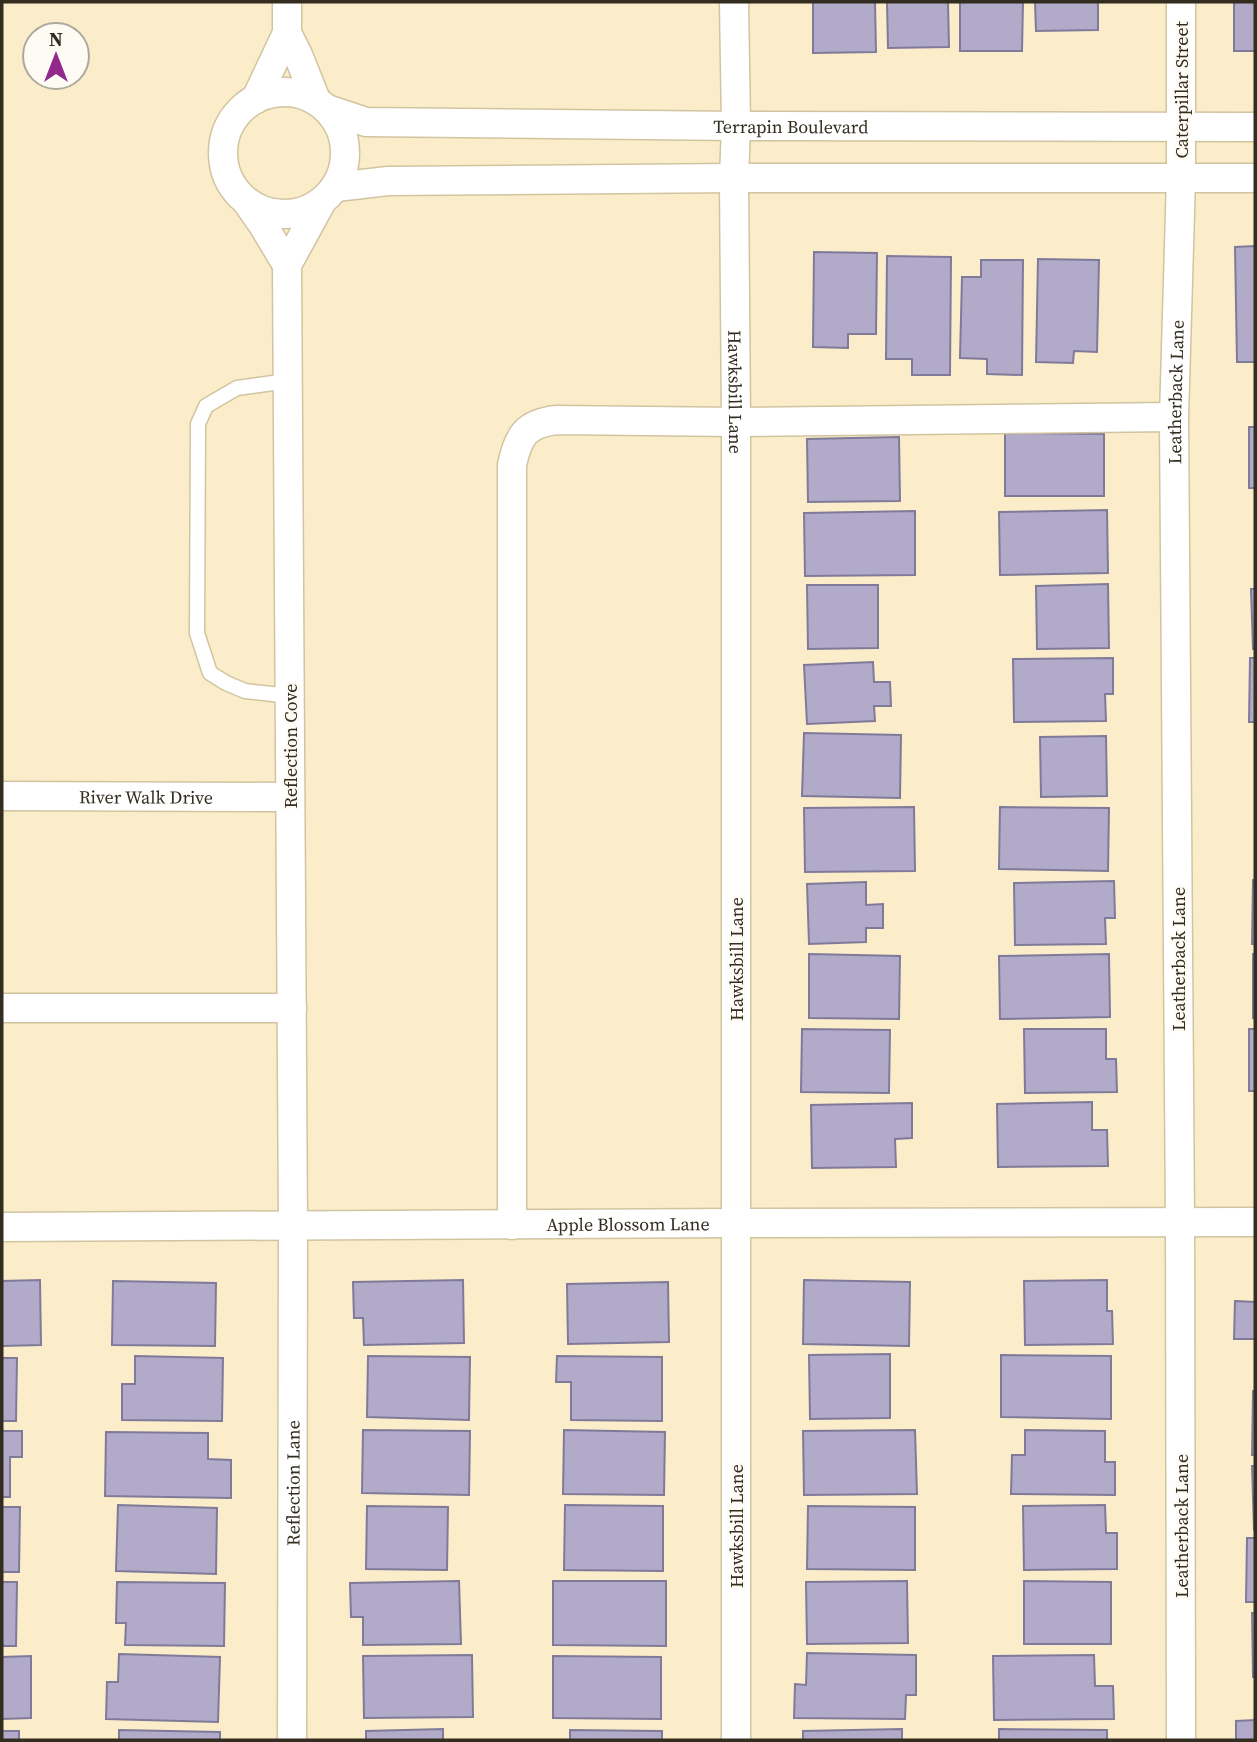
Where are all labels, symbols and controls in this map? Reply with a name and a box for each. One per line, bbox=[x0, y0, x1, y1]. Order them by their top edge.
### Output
north arrow bbox=[21, 21, 91, 91]
street label: Caterpillar Street bbox=[1169, 21, 1194, 158]
text: N bbox=[49, 26, 63, 52]
street label: Terrapin Boulevard bbox=[713, 113, 868, 139]
street label: Leatherback Lane bbox=[1161, 320, 1189, 464]
street label: Hawksbill Lane bbox=[723, 330, 749, 454]
street label: Reflection Cove bbox=[278, 684, 303, 808]
street label: River Walk Drive bbox=[79, 784, 213, 809]
street label: Leatherback Lane bbox=[1166, 887, 1191, 1031]
street label: Hawksbill Lane bbox=[724, 897, 749, 1021]
street label: Apple Blossom Lane bbox=[546, 1211, 710, 1237]
street label: Reflection Lane bbox=[280, 1420, 305, 1546]
street label: Leatherback Lane bbox=[1169, 1454, 1194, 1598]
street label: Hawksbill Lane bbox=[724, 1464, 749, 1588]

